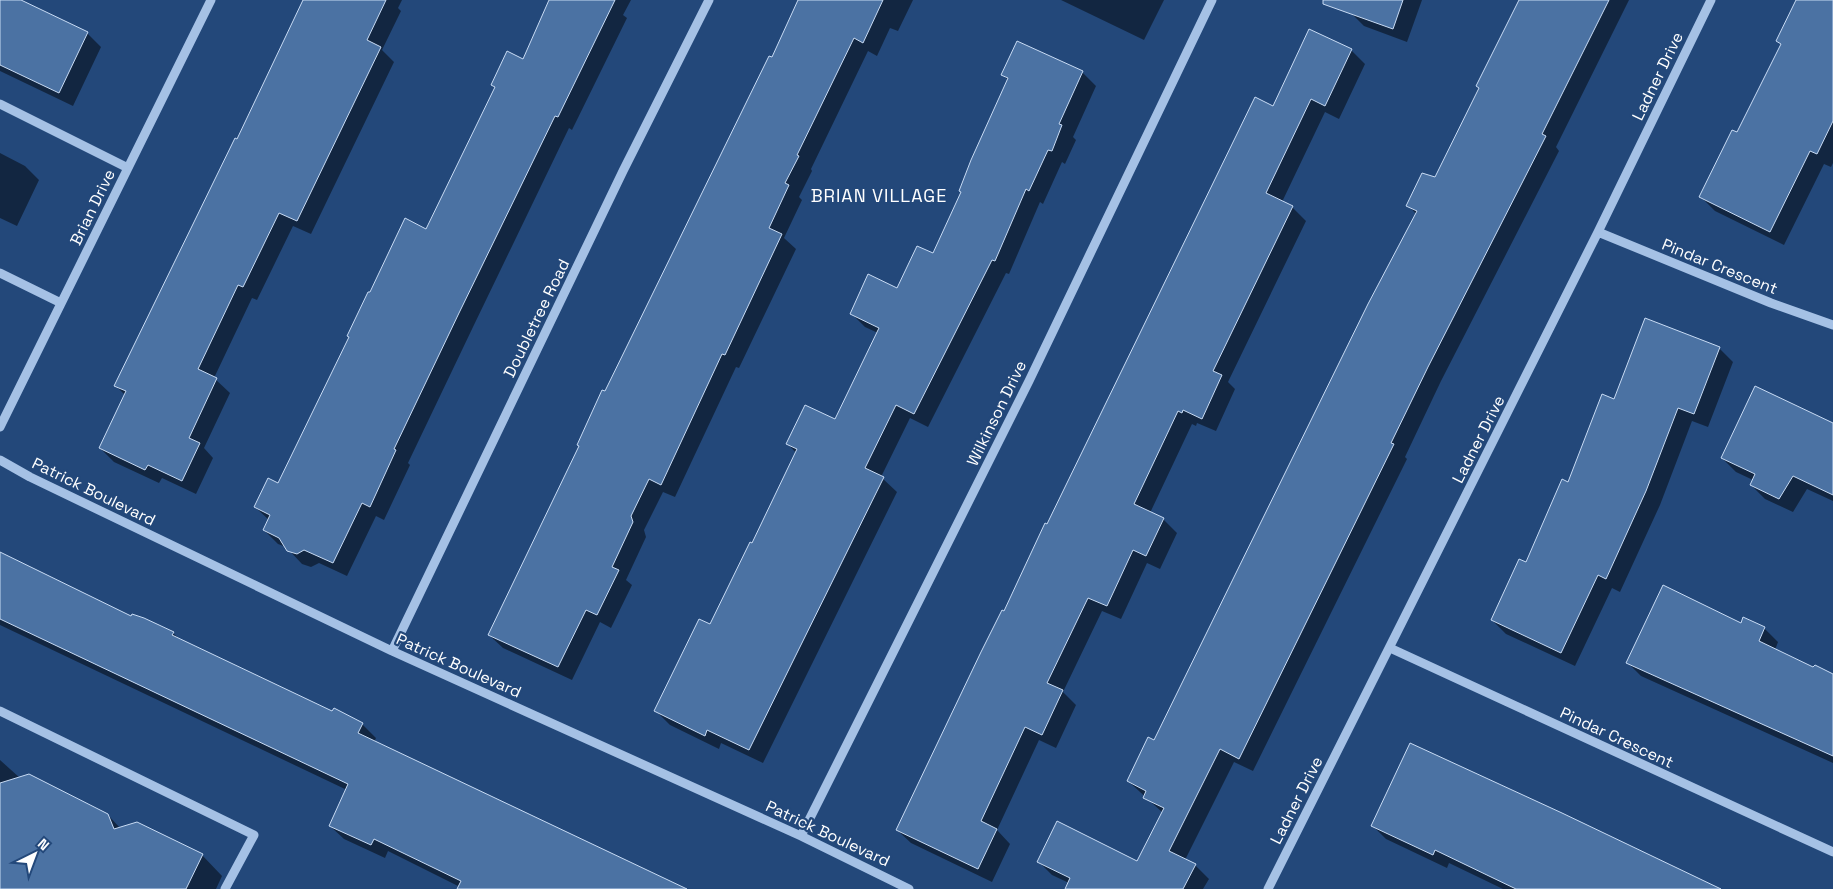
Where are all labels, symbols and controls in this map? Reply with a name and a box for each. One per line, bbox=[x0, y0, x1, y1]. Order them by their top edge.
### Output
street label: Ladner Drive bbox=[1627, 29, 1688, 124]
street label: Brian Drive bbox=[65, 166, 120, 249]
district label: BRIAN VILLAGE bbox=[811, 184, 947, 207]
street label: Pindar Crescent bbox=[1659, 234, 1781, 299]
street label: Doubletree Road bbox=[499, 256, 574, 381]
street label: Wilkinson Drive bbox=[962, 357, 1031, 469]
street label: Ladner Drive bbox=[1447, 392, 1510, 487]
street label: Patrick Boulevard bbox=[29, 452, 159, 530]
street label: Patrick Boulevard bbox=[393, 628, 525, 702]
street label: Pindar Crescent bbox=[1557, 702, 1677, 773]
street label: Ladner Drive bbox=[1265, 753, 1328, 848]
street label: Patrick Boulevard bbox=[762, 795, 893, 871]
north arrow bbox=[10, 829, 60, 879]
text: N bbox=[34, 835, 53, 854]

